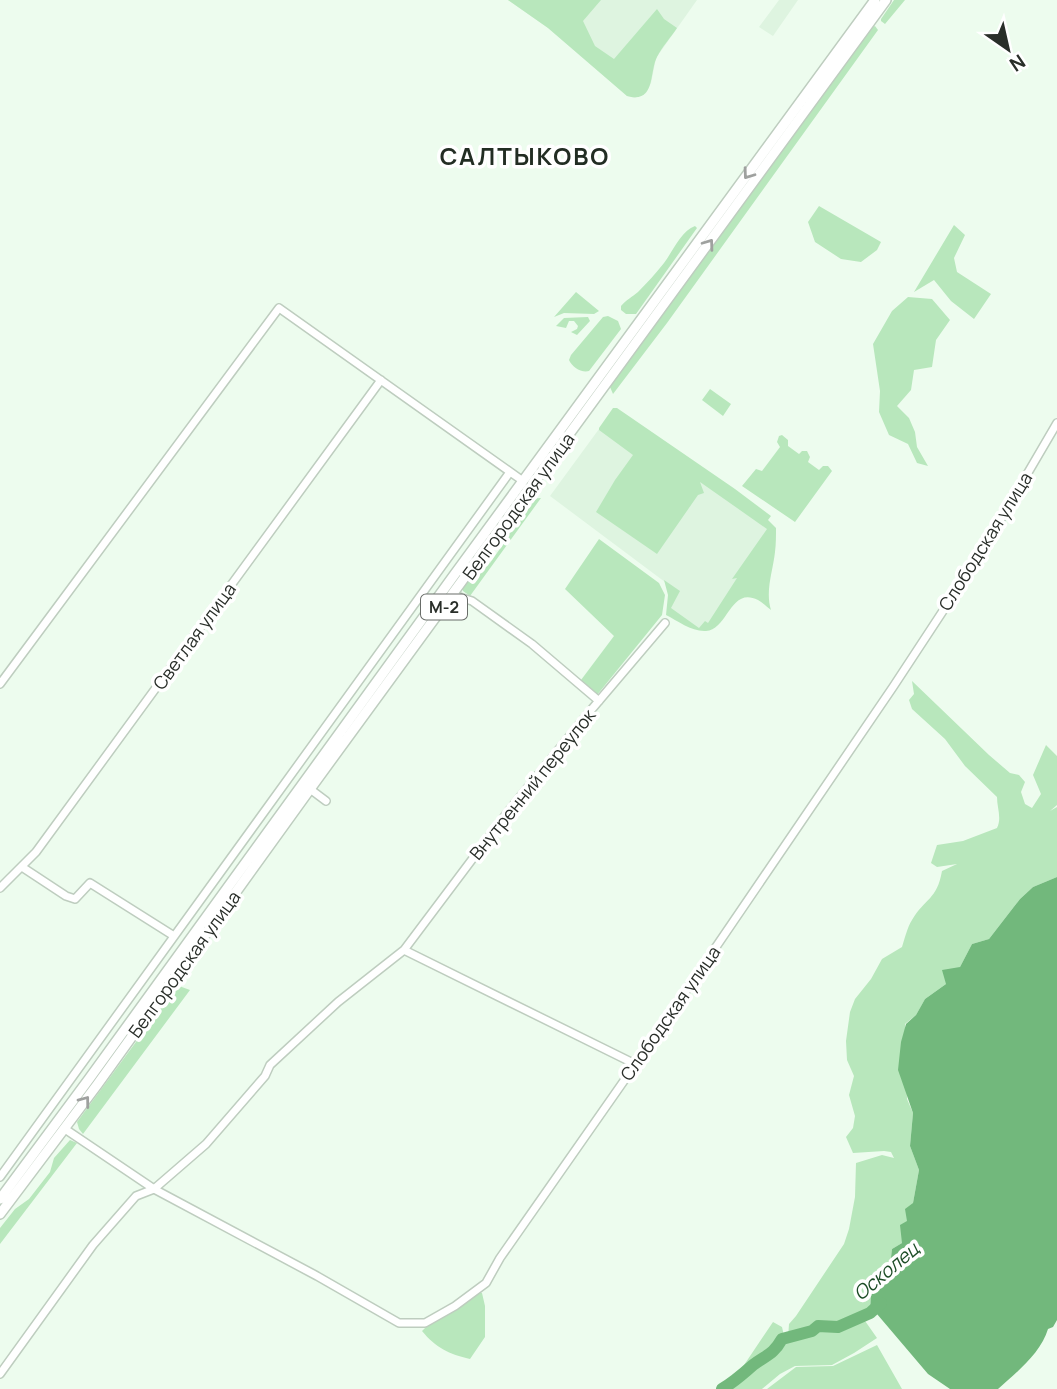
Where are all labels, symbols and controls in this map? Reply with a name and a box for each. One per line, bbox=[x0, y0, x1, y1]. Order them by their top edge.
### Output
north arrow bbox=[973, 14, 1043, 84]
text: N bbox=[1005, 48, 1030, 78]
district label: САЛТЫКОВО bbox=[440, 139, 610, 172]
one-way arrow bbox=[744, 166, 756, 179]
one-way arrow bbox=[701, 239, 714, 251]
street label: Белгородская улица bbox=[457, 428, 579, 584]
street label: Слободская улица bbox=[933, 467, 1037, 615]
street label: Светлая улица bbox=[147, 578, 241, 694]
road number: М-2 bbox=[421, 594, 467, 620]
street label: Внутренний переулок bbox=[464, 703, 601, 864]
street label: Белгородская улица bbox=[123, 886, 245, 1042]
street label: Слободская улица bbox=[615, 941, 725, 1085]
one-way arrow bbox=[77, 1096, 90, 1109]
water label: Осколец bbox=[848, 1235, 925, 1306]

